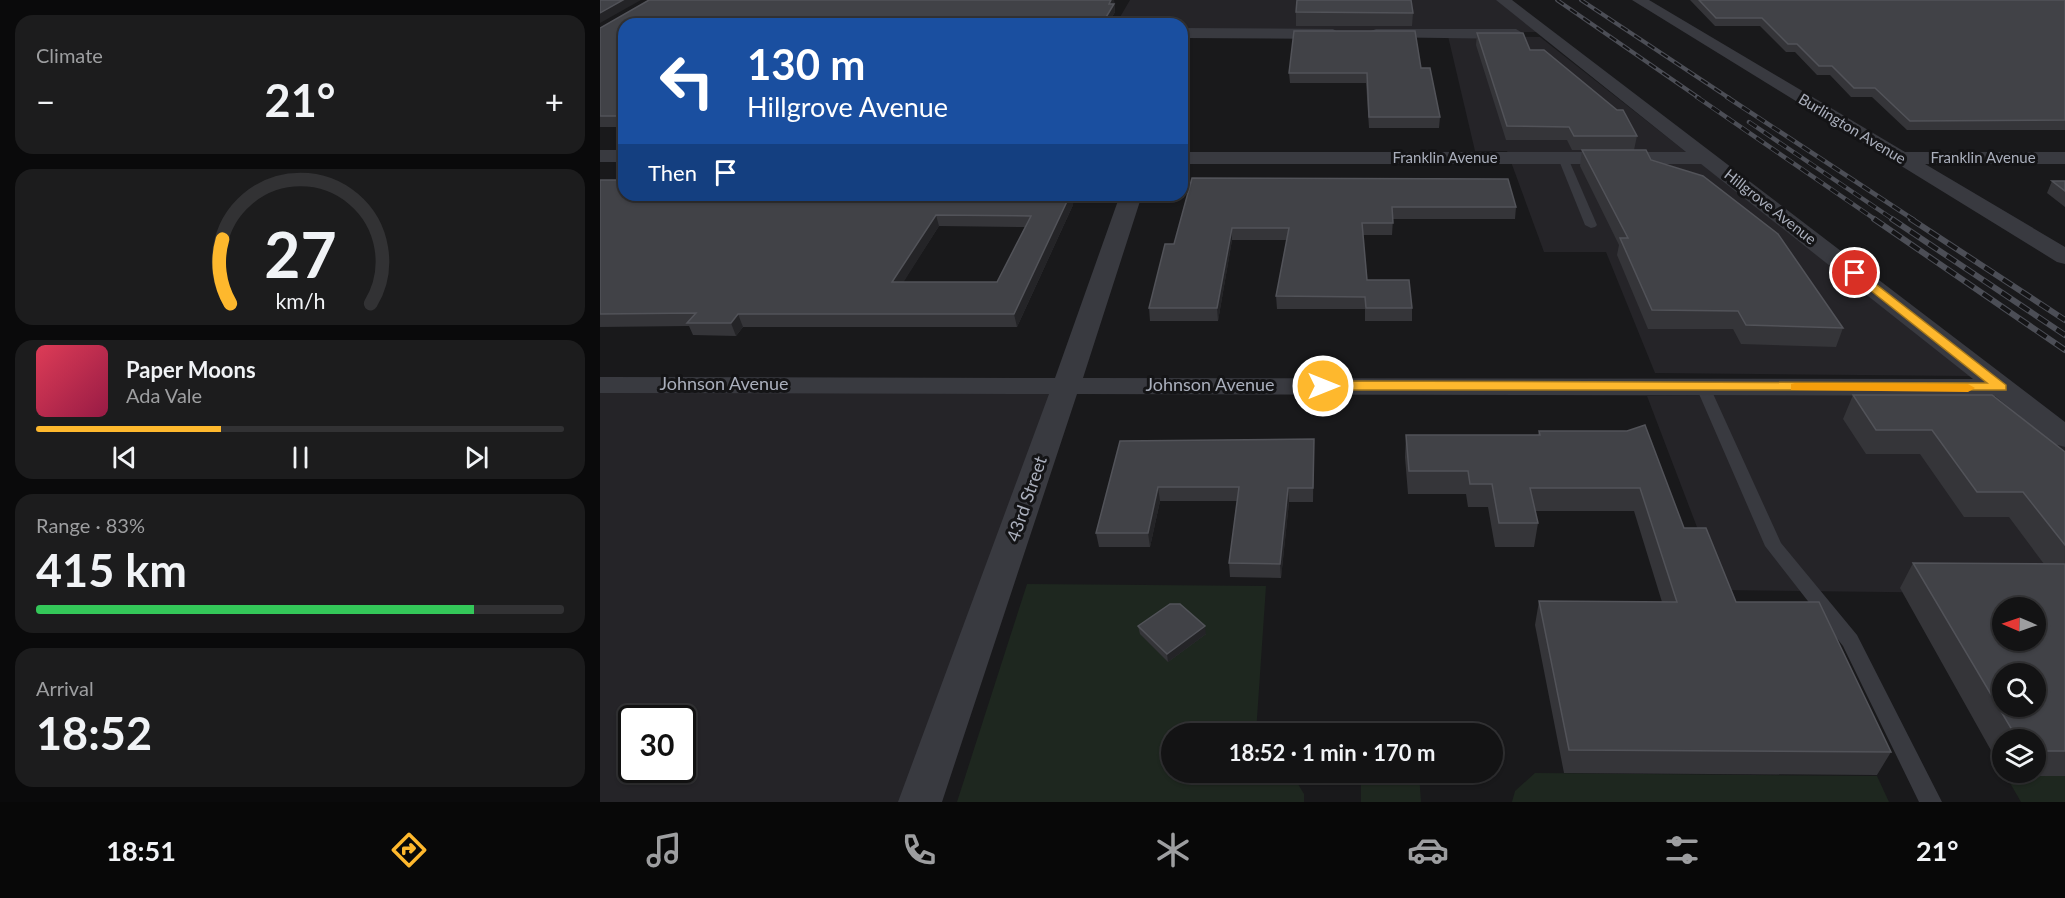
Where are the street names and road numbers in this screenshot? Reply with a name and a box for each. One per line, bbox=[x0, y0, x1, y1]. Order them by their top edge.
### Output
street label: Burlington Avenue bbox=[1796, 89, 1909, 167]
street label: Franklin Avenue bbox=[1392, 148, 1498, 166]
street label: Franklin Avenue bbox=[1930, 148, 2036, 166]
street label: Hillgrove Avenue bbox=[1721, 165, 1820, 248]
street label: Johnson Avenue bbox=[659, 372, 789, 394]
street label: Johnson Avenue bbox=[1145, 373, 1275, 395]
street label: 43rd Street bbox=[1001, 452, 1051, 544]

